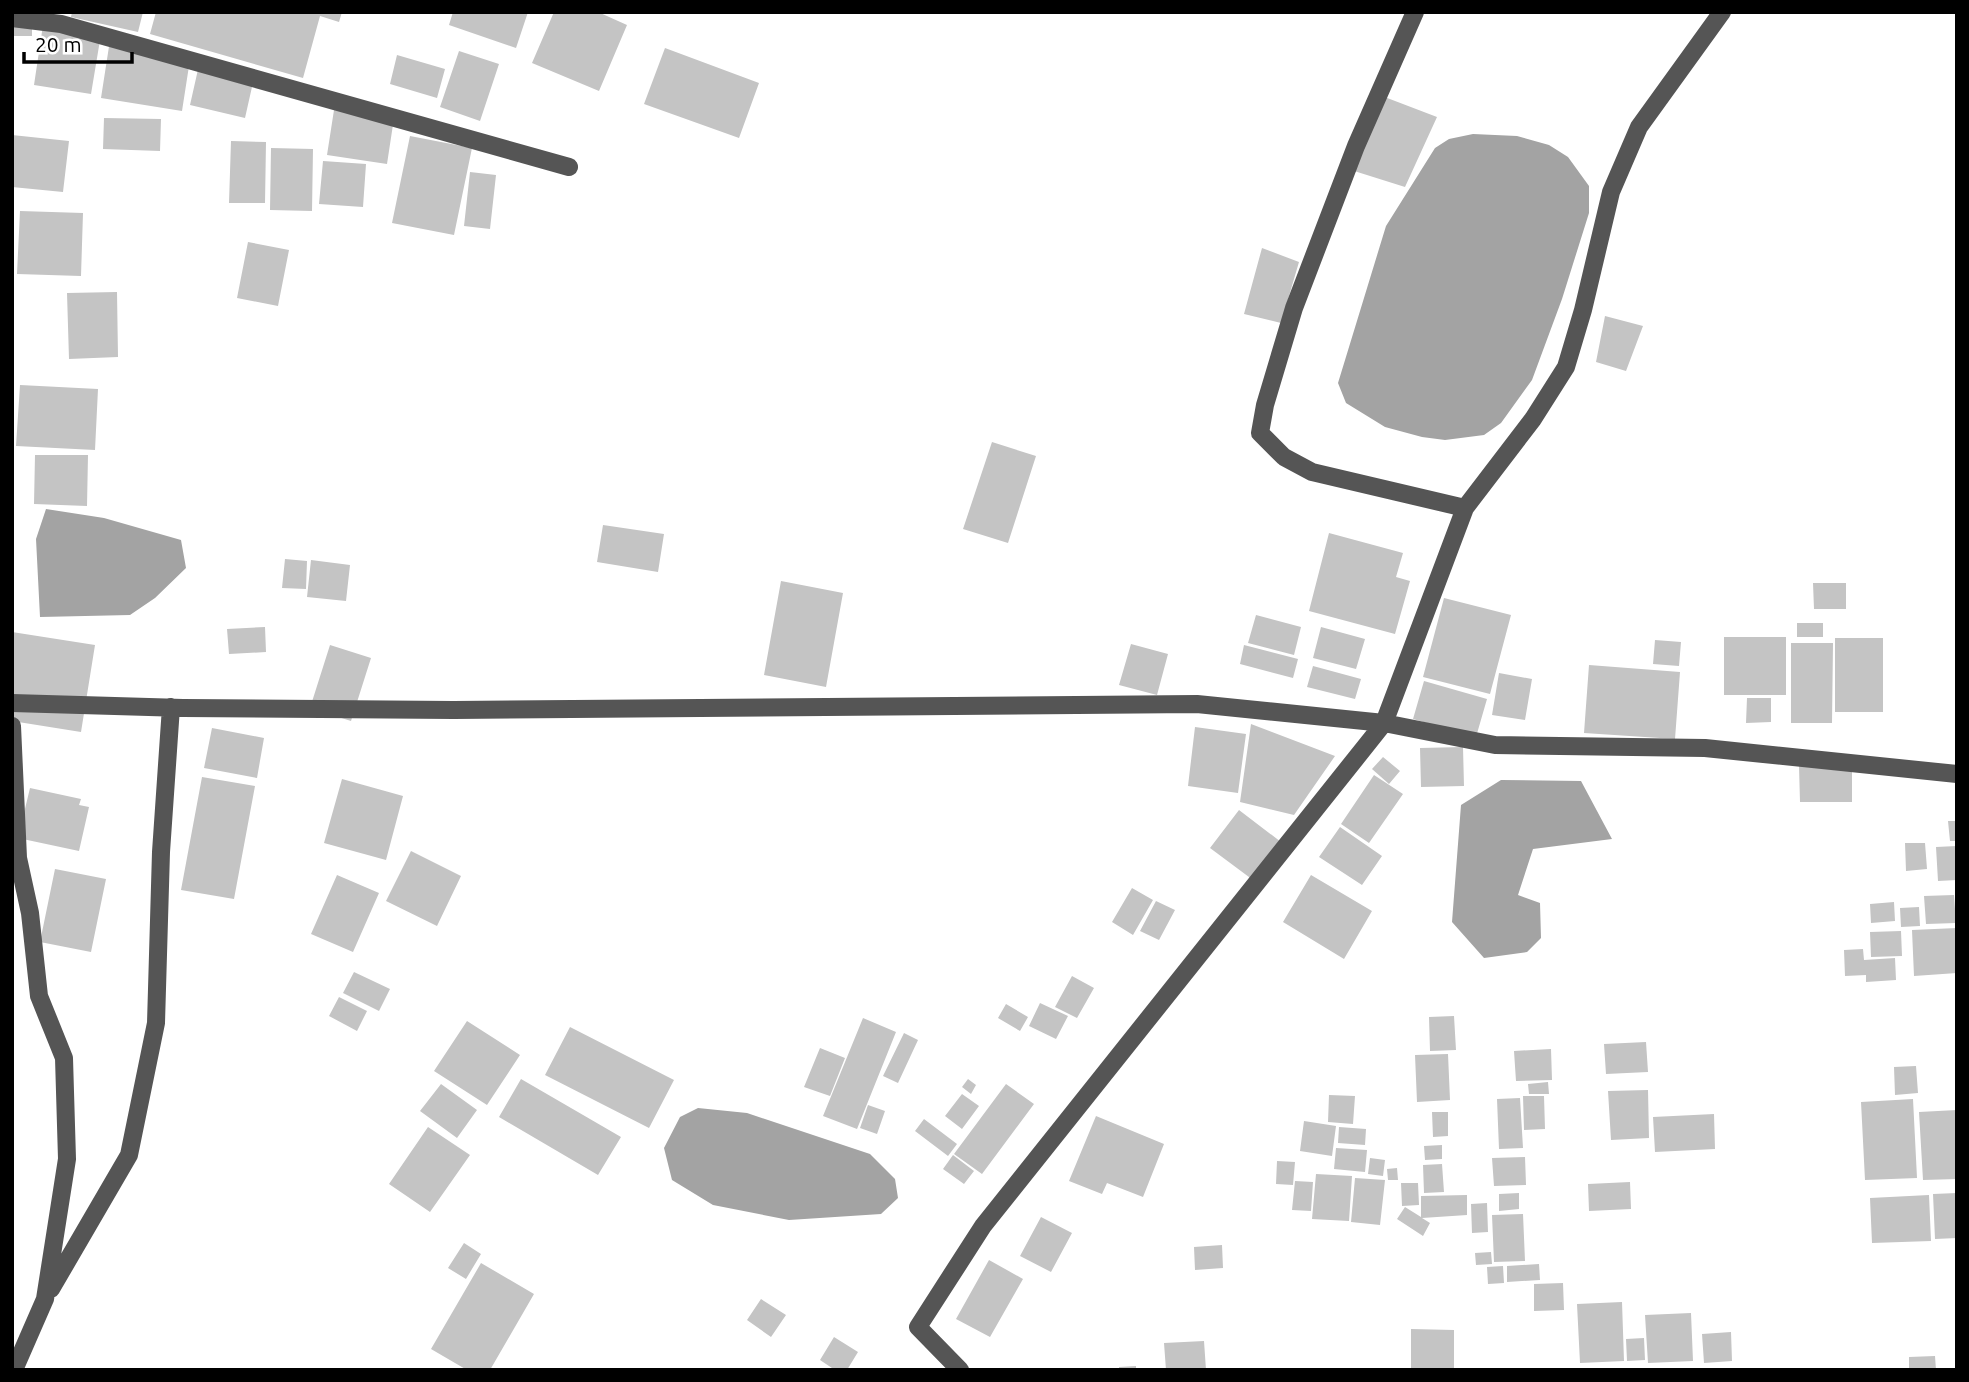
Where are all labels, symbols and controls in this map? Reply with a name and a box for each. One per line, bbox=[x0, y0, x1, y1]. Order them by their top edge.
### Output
scale bar bbox=[24, 21, 133, 65]
text: 20 m bbox=[35, 32, 82, 56]

